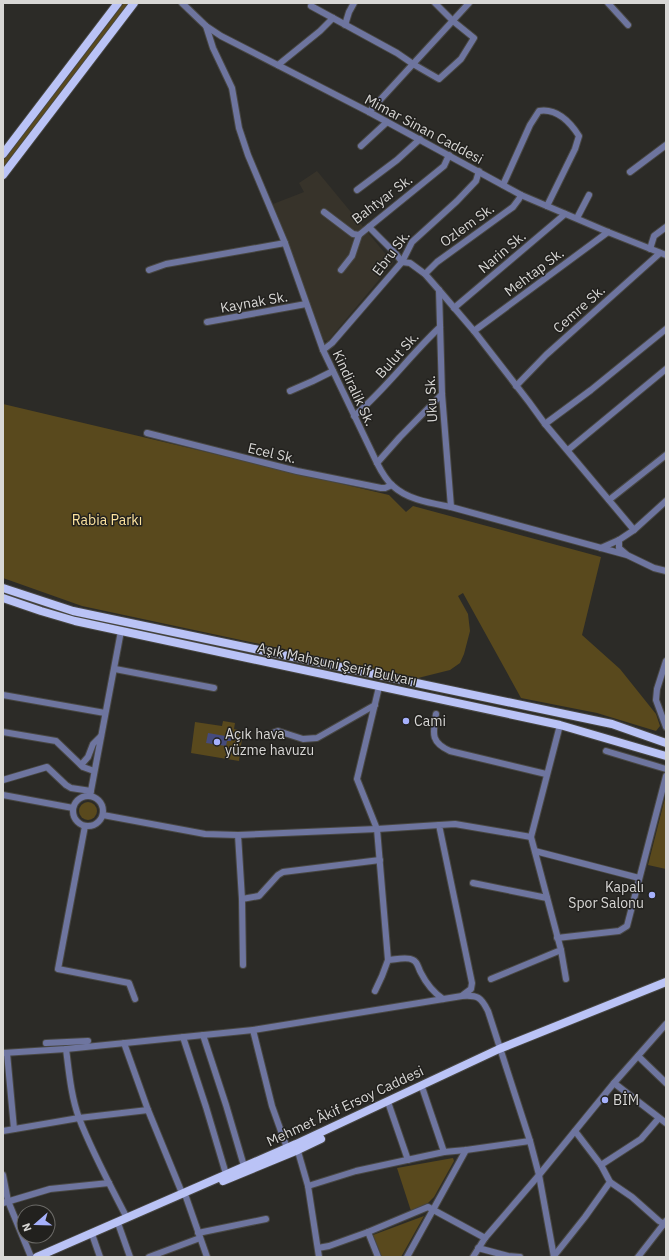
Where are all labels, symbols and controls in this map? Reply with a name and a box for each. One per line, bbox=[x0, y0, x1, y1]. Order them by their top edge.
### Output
street label: Mimar Sinan Caddesi bbox=[362, 90, 486, 168]
street label: Bahtyar Sk. bbox=[348, 170, 416, 228]
street label: Ozlem Sk. bbox=[436, 199, 498, 251]
street label: Ebru Sk. bbox=[368, 227, 414, 279]
street label: Narin Sk. bbox=[475, 227, 529, 277]
street label: Mehtap Sk. bbox=[501, 244, 567, 300]
street label: Cemre Sk. bbox=[549, 281, 609, 337]
street label: Kaynak Sk. bbox=[219, 287, 289, 317]
street label: Bulut Sk. bbox=[371, 328, 423, 382]
street label: Kindiralik Sk. bbox=[329, 347, 379, 429]
street label: Uku Sk. bbox=[421, 375, 441, 423]
street label: Ecel Sk. bbox=[246, 439, 298, 467]
park label: Rabia Parkı bbox=[72, 511, 142, 529]
street label: Aşık Mahsuni Şerif Bulvarı bbox=[256, 638, 418, 690]
place label: Cami bbox=[414, 712, 446, 730]
marker: Cami bbox=[401, 716, 411, 726]
place label: Açık hava yüzme havuzu bbox=[225, 725, 314, 759]
marker: Açık hava yüzme havuzu bbox=[212, 737, 222, 747]
place label: Kapalı Spor Salonu bbox=[568, 878, 644, 912]
marker: Kapalı Spor Salonu bbox=[647, 890, 657, 900]
street label: Mehmet Âkif Ersoy Caddesi bbox=[264, 1062, 426, 1150]
place label: BİM bbox=[613, 1091, 639, 1109]
marker: BİM bbox=[600, 1095, 610, 1105]
north arrow bbox=[16, 1204, 56, 1244]
text: N bbox=[19, 1221, 35, 1234]

